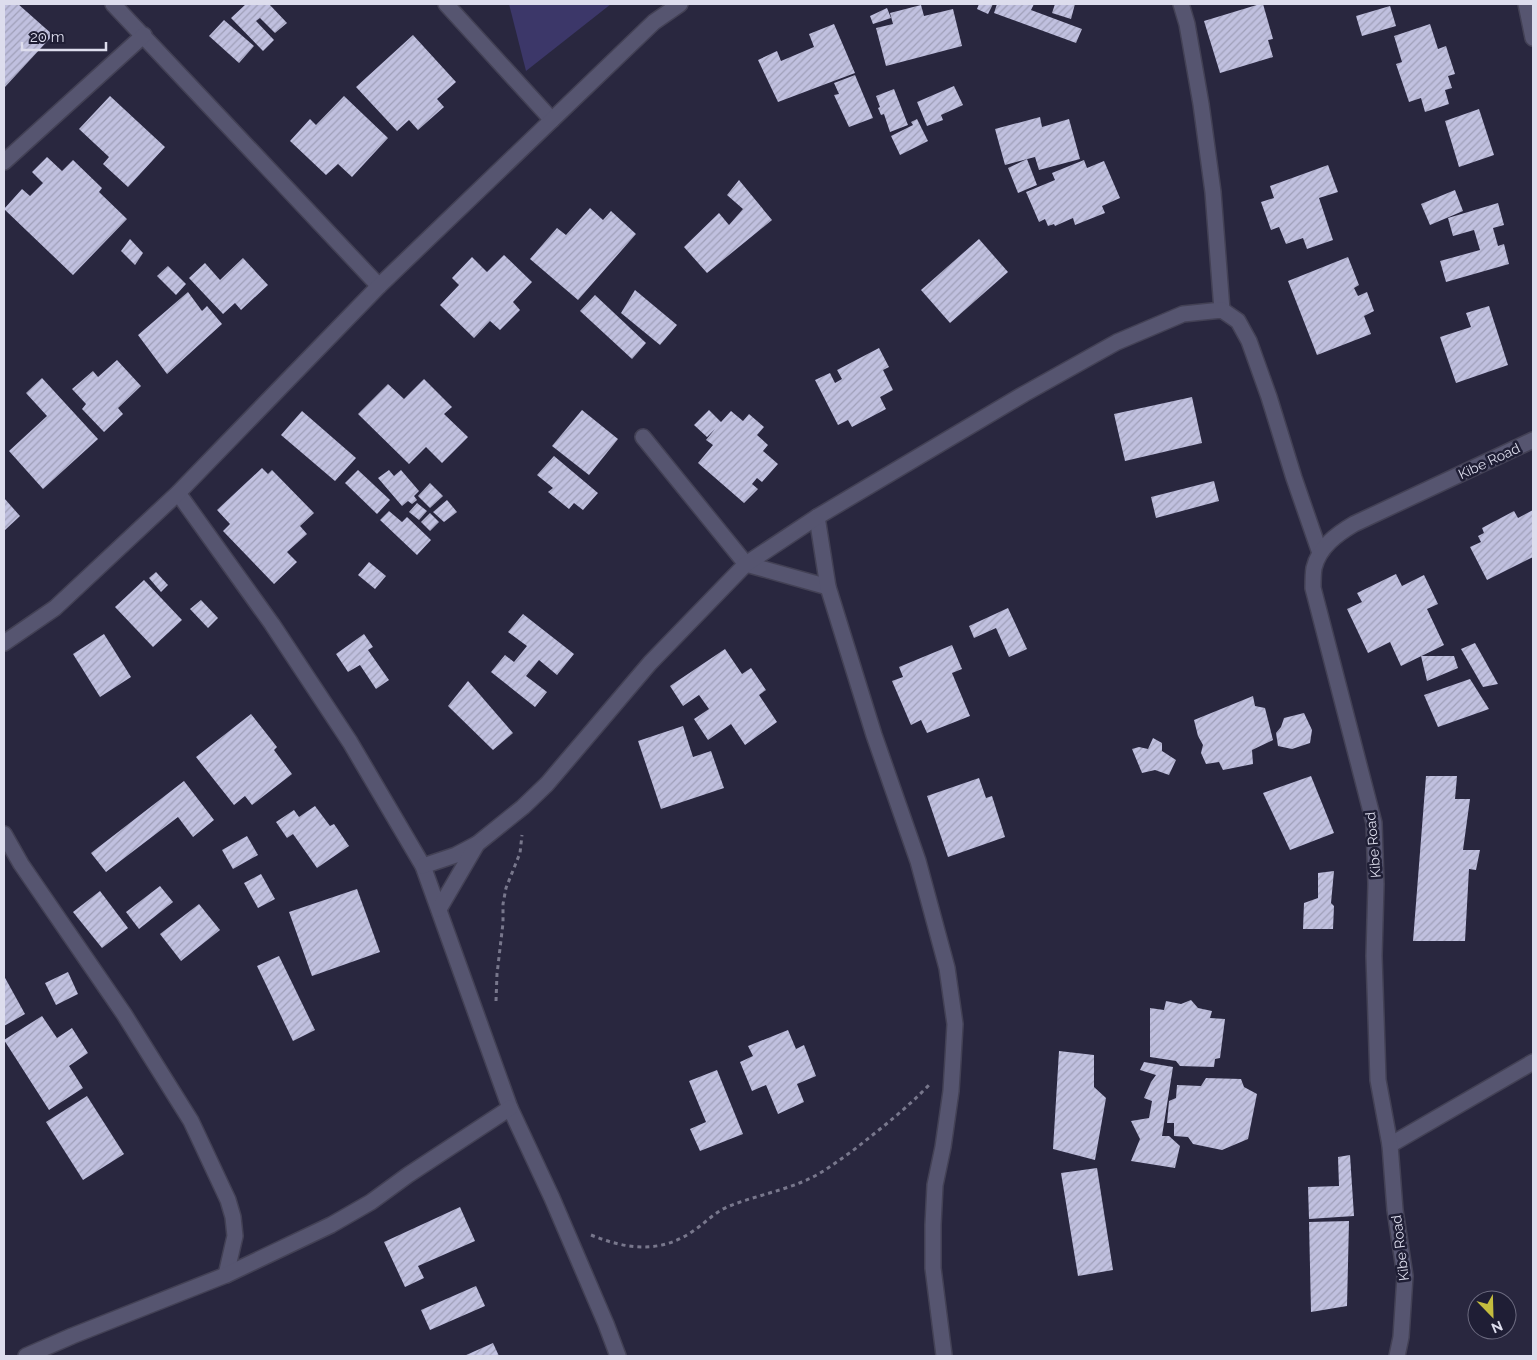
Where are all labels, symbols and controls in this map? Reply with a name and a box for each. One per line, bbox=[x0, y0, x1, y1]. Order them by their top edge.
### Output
scale bar bbox=[22, 20, 106, 52]
text: 20 m bbox=[30, 28, 65, 46]
street label: Kibe Road bbox=[1456, 440, 1522, 482]
street label: Kibe Road bbox=[1362, 811, 1384, 879]
street label: Kibe Road bbox=[1388, 1214, 1412, 1282]
north arrow bbox=[1467, 1290, 1517, 1340]
text: N bbox=[1489, 1318, 1505, 1336]

